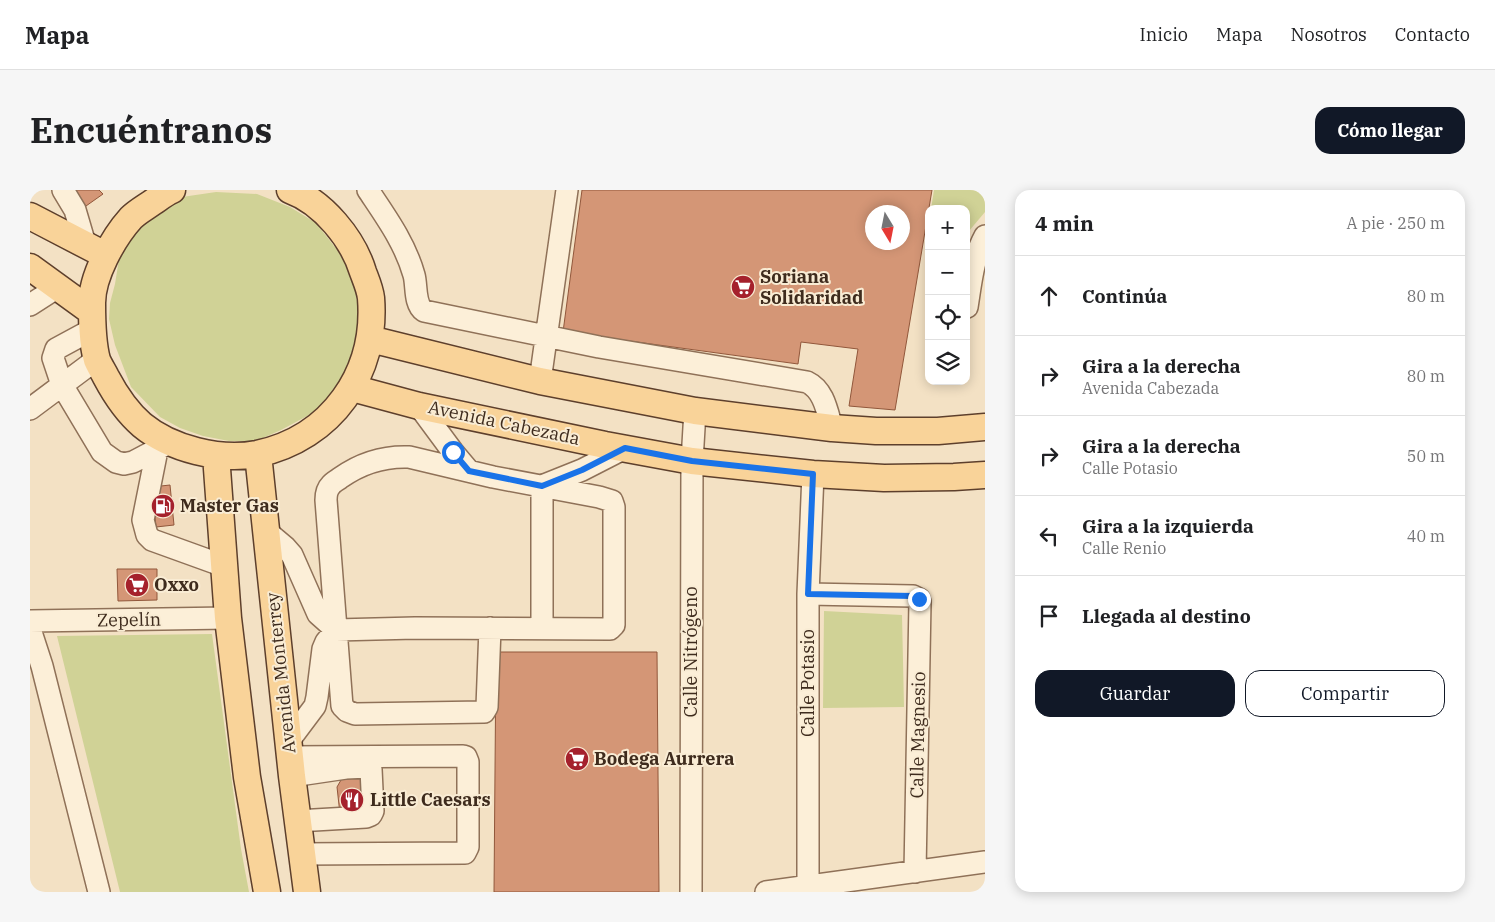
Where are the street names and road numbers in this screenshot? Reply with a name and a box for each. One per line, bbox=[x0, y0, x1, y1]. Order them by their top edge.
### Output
street label: Avenida Cabezada bbox=[426, 395, 582, 450]
street label: Calle Nitrógeno bbox=[679, 586, 702, 718]
street label: Avenida Monterrey bbox=[261, 591, 300, 755]
street label: Zepelín bbox=[97, 607, 161, 632]
street label: Calle Potasio bbox=[796, 629, 819, 737]
street label: Calle Magnesio bbox=[905, 671, 930, 799]

